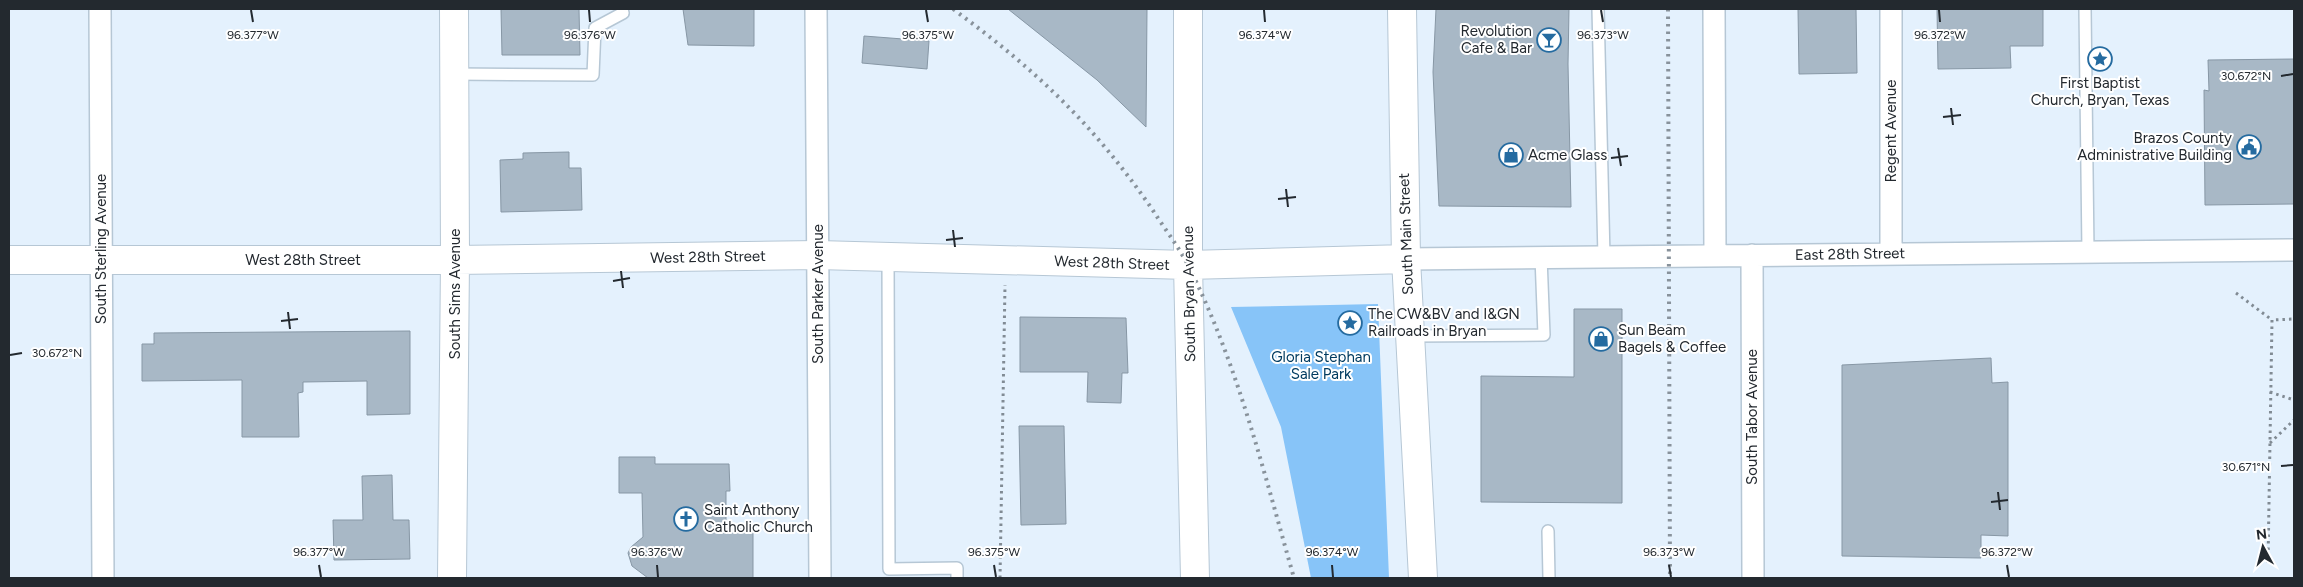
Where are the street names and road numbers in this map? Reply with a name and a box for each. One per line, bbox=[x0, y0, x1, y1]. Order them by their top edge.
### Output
street label: Regent Avenue bbox=[1882, 79, 1900, 183]
street label: South Main Street bbox=[1395, 172, 1417, 295]
street label: South Sterling Avenue bbox=[92, 174, 110, 324]
street label: South Parker Avenue bbox=[809, 224, 827, 364]
street label: South Bryan Avenue bbox=[1179, 226, 1199, 362]
street label: South Sims Avenue bbox=[446, 229, 464, 359]
street label: East 28th Street bbox=[1795, 244, 1906, 264]
street label: West 28th Street bbox=[650, 247, 766, 267]
street label: West 28th Street bbox=[245, 251, 361, 269]
street label: West 28th Street bbox=[1054, 252, 1170, 274]
street label: South Tabor Avenue bbox=[1743, 349, 1761, 485]

